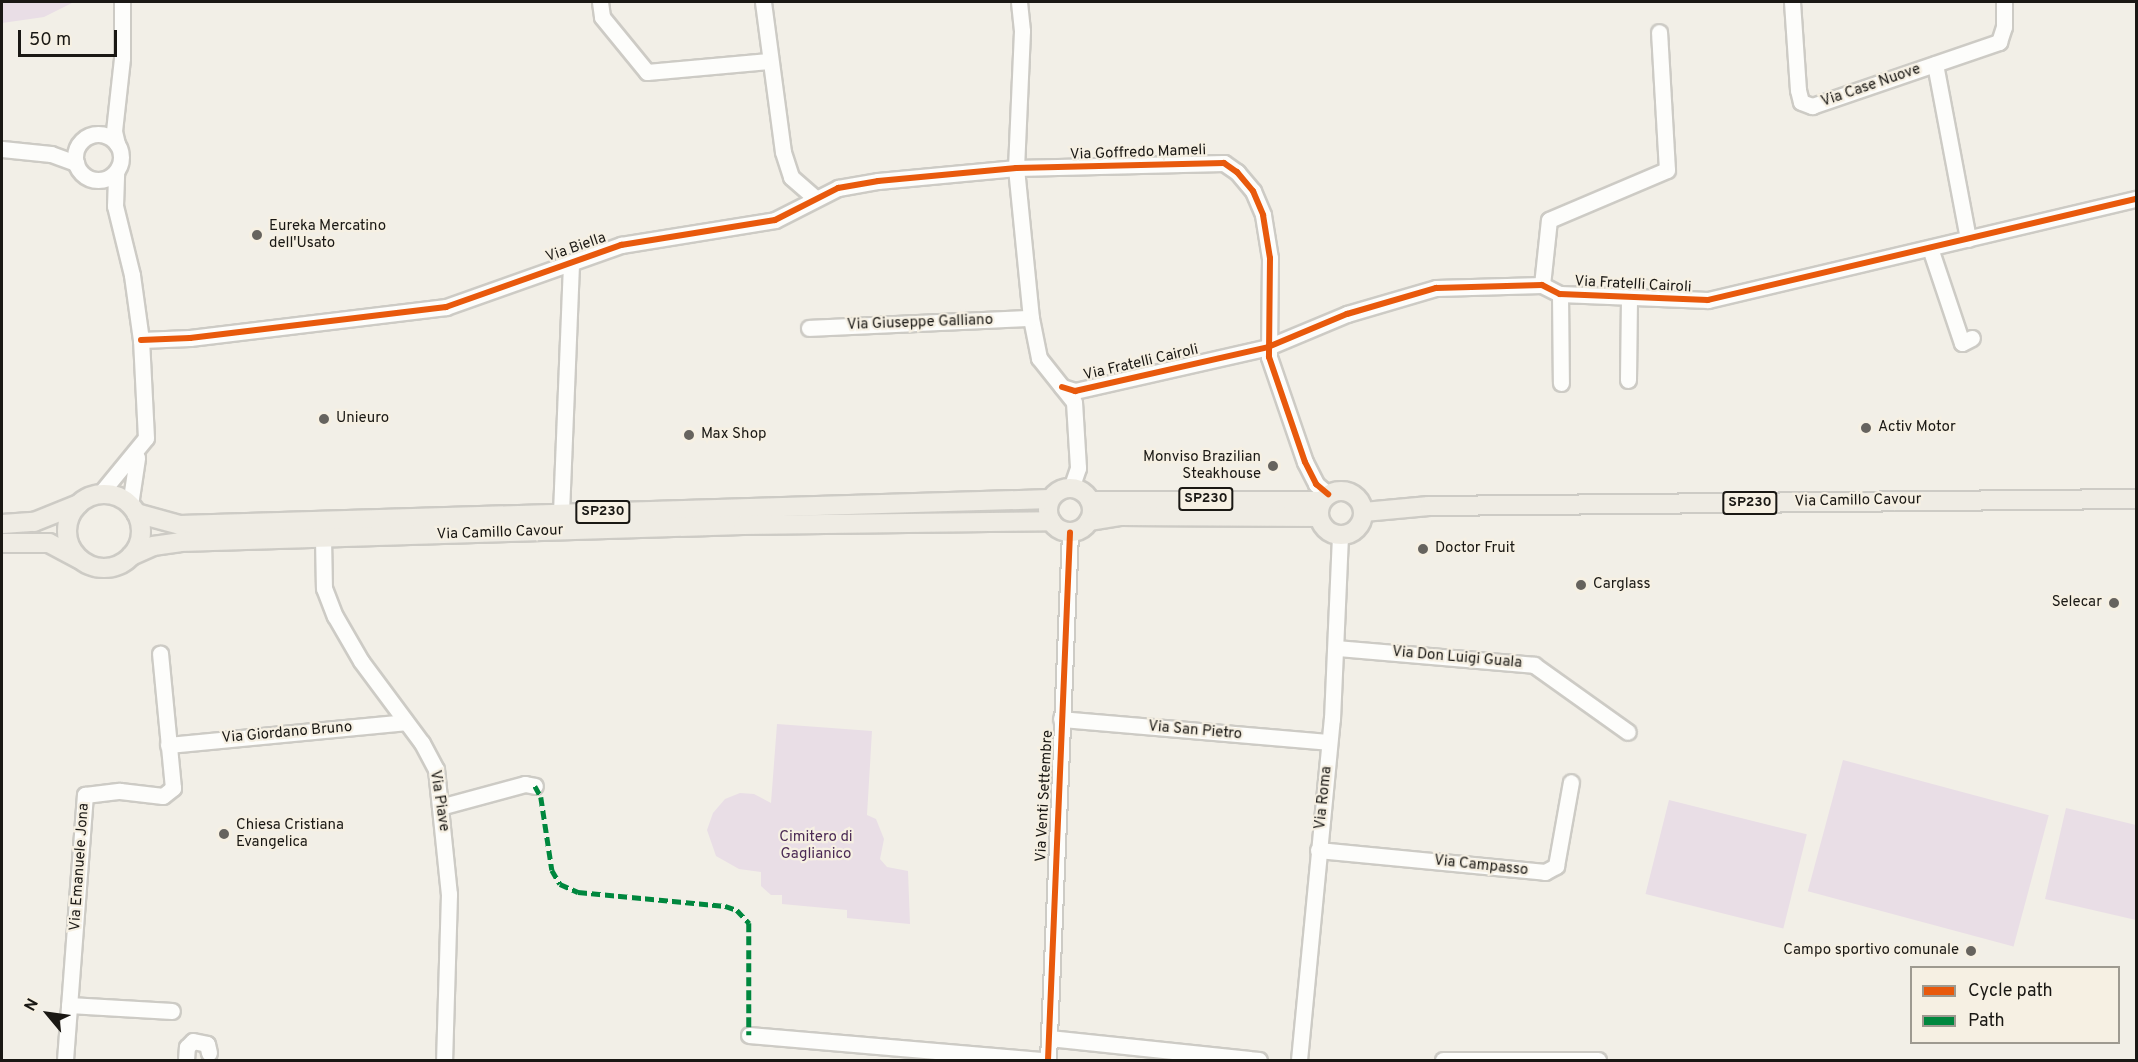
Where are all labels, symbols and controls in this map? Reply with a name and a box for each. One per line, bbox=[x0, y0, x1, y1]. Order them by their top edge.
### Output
scale bar bbox=[21, 18, 120, 56]
text: 50 m bbox=[29, 29, 71, 52]
street label: Via Case Nuove bbox=[1819, 61, 1923, 111]
street label: Via Goffredo Mameli bbox=[1070, 142, 1206, 164]
place label: Eureka Mercatino dell'Usato bbox=[269, 217, 386, 252]
marker: Eureka Mercatino dell'Usato bbox=[250, 228, 264, 242]
street label: Via Biella bbox=[544, 229, 608, 267]
street label: Via Fratelli Cairoli bbox=[1574, 273, 1692, 297]
street label: Via Giuseppe Galliano bbox=[847, 311, 993, 335]
street label: Via Fratelli Cairoli bbox=[1082, 341, 1200, 385]
place label: Unieuro bbox=[336, 410, 389, 428]
marker: Unieuro bbox=[317, 412, 331, 426]
place label: Activ Motor bbox=[1878, 419, 1956, 437]
marker: Activ Motor bbox=[1859, 421, 1873, 435]
place label: Max Shop bbox=[701, 426, 766, 444]
marker: Max Shop bbox=[682, 428, 696, 442]
place label: Monviso Brazilian Steakhouse bbox=[1143, 448, 1261, 483]
marker: Monviso Brazilian Steakhouse bbox=[1266, 459, 1280, 473]
road number: SP230 bbox=[1178, 488, 1234, 510]
street label: Via Camillo Cavour bbox=[1794, 491, 1922, 511]
road number: SP230 bbox=[1722, 492, 1778, 514]
road number: SP230 bbox=[574, 501, 632, 523]
street label: Via Camillo Cavour bbox=[436, 522, 564, 544]
place label: Doctor Fruit bbox=[1435, 540, 1515, 558]
marker: Doctor Fruit bbox=[1416, 542, 1430, 556]
place label: Carglass bbox=[1593, 576, 1651, 594]
marker: Carglass bbox=[1574, 578, 1588, 592]
place label: Selecar bbox=[2052, 594, 2102, 612]
marker: Selecar bbox=[2107, 596, 2121, 610]
street label: Via Don Luigi Guala bbox=[1391, 643, 1523, 673]
street label: Via Giordano Bruno bbox=[221, 718, 353, 748]
street label: Via San Pietro bbox=[1147, 718, 1243, 744]
street label: Via Venti Settembre bbox=[1033, 729, 1057, 863]
street label: Via Roma bbox=[1312, 765, 1336, 831]
street label: Via Piave bbox=[425, 769, 453, 833]
street label: Via Emanuele Jona bbox=[67, 802, 93, 932]
place label: Chiesa Cristiana Evangelica bbox=[236, 816, 344, 851]
marker: Chiesa Cristiana Evangelica bbox=[217, 827, 231, 841]
park label: Cimitero di Gaglianico bbox=[779, 828, 853, 863]
street label: Via Campasso bbox=[1433, 852, 1529, 880]
place label: Campo sportivo comunale bbox=[1783, 942, 1959, 960]
marker: Campo sportivo comunale bbox=[1964, 944, 1978, 958]
legend bbox=[1910, 966, 2120, 1044]
text: Cycle path bbox=[1968, 980, 2053, 1003]
north arrow bbox=[18, 984, 78, 1044]
text: N bbox=[21, 995, 44, 1015]
text: Path bbox=[1968, 1010, 2005, 1033]

